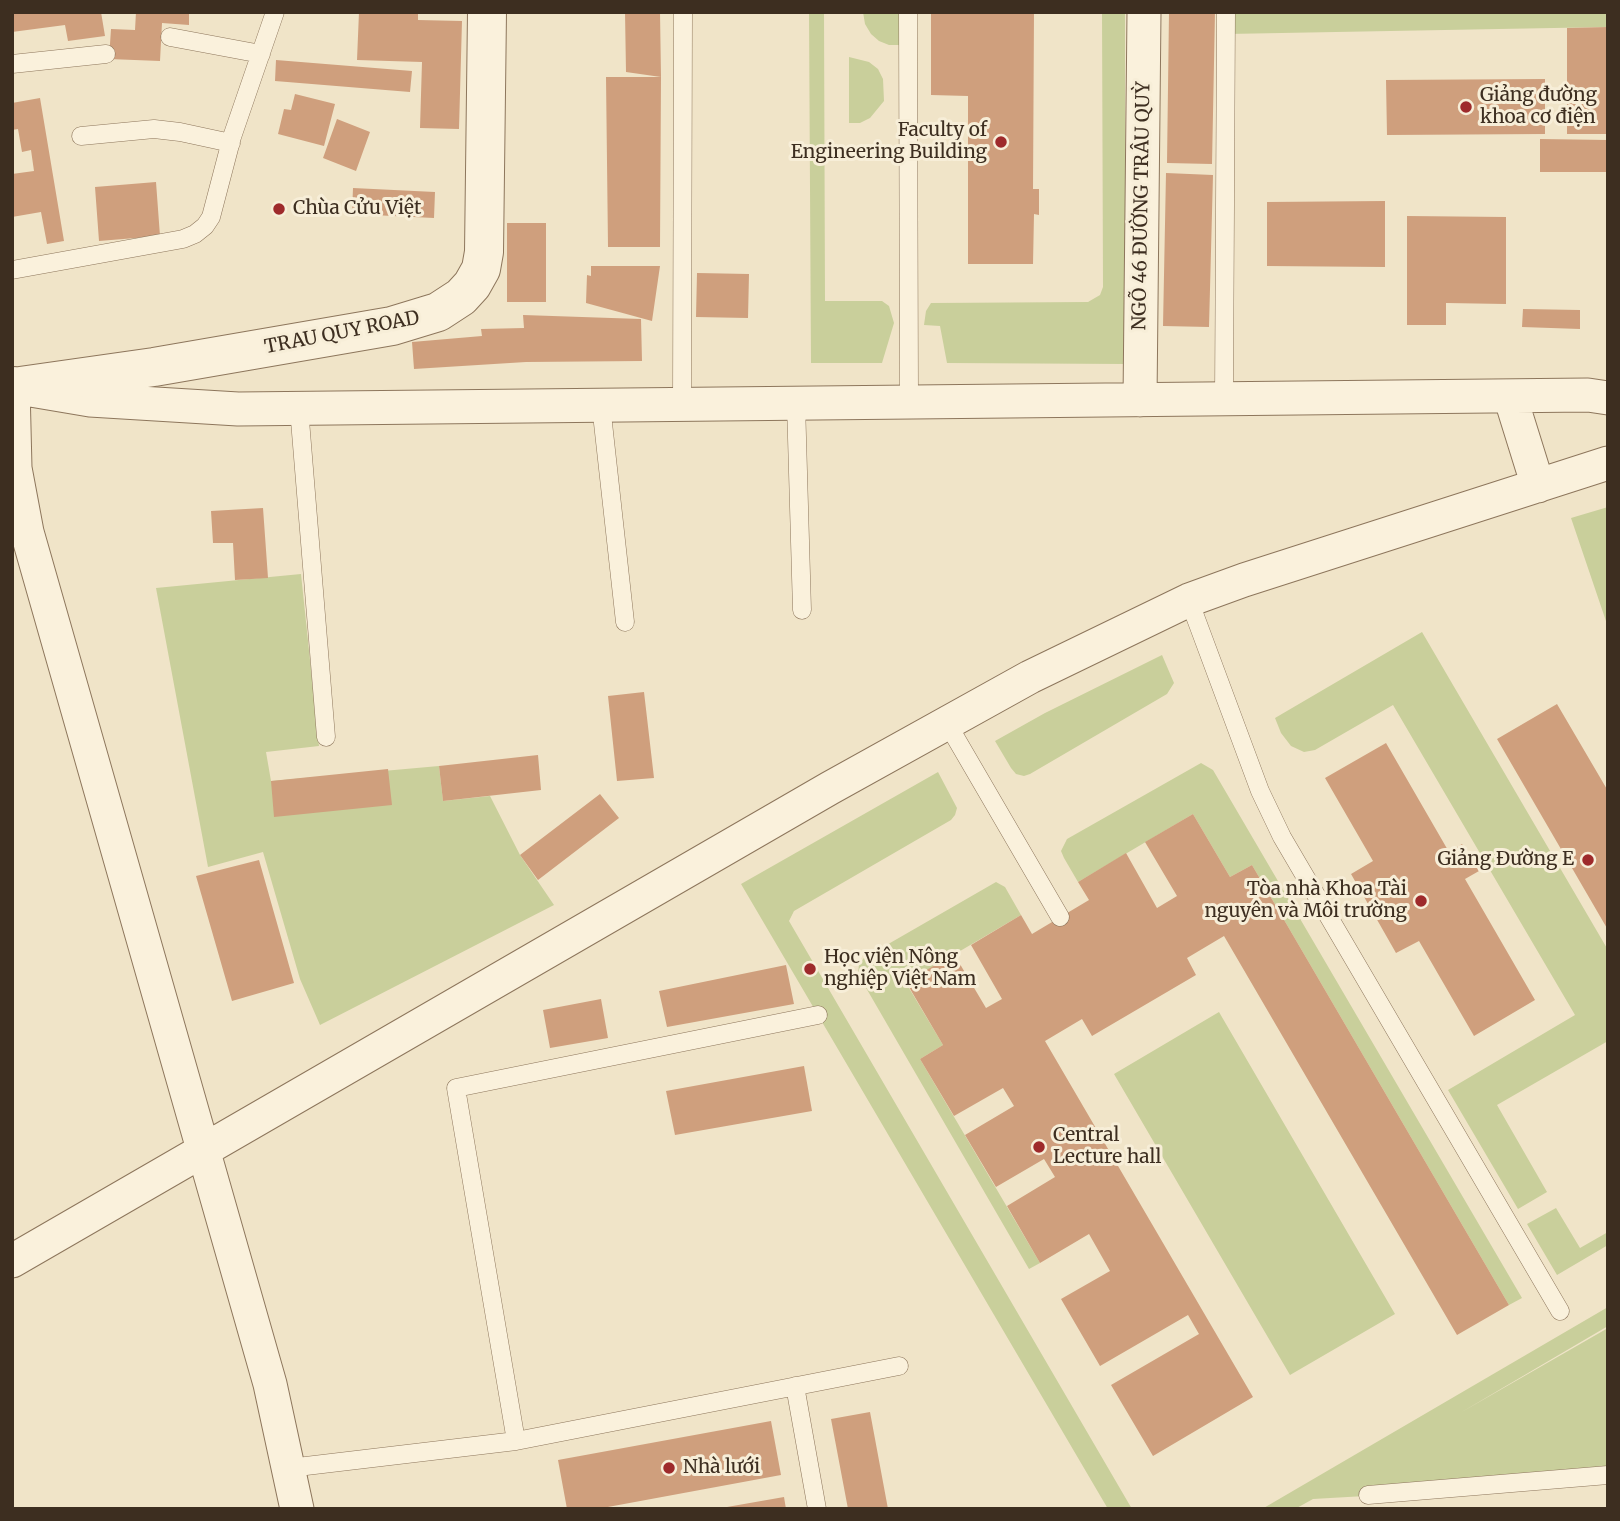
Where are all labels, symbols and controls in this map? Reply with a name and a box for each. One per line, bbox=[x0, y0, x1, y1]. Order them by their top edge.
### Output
street label: NGÕ 46 ĐƯỜNG TRÂU QUỲ bbox=[1128, 81, 1156, 331]
place label: Giảng đường khoa cơ điện bbox=[1480, 85, 1597, 129]
marker: Giảng đường khoa cơ điện bbox=[1458, 99, 1474, 115]
place label: Faculty of Engineering Building bbox=[791, 120, 987, 164]
marker: Faculty of Engineering Building bbox=[993, 134, 1009, 150]
place label: Chùa Cửu Việt bbox=[293, 198, 421, 220]
marker: Chùa Cửu Việt bbox=[271, 201, 287, 217]
street label: TRAU QUY ROAD bbox=[263, 307, 421, 359]
place label: Giảng Đường E bbox=[1437, 849, 1574, 871]
marker: Giảng Đường E bbox=[1580, 852, 1596, 868]
place label: Tòa nhà Khoa Tài nguyên và Môi trường bbox=[1204, 879, 1407, 923]
marker: Tòa nhà Khoa Tài nguyên và Môi trường bbox=[1413, 893, 1429, 909]
place label: Học viện Nông nghiệp Việt Nam bbox=[824, 947, 976, 991]
marker: Học viện Nông nghiệp Việt Nam bbox=[802, 961, 818, 977]
place label: Central Lecture hall bbox=[1053, 1125, 1161, 1169]
marker: Central Lecture hall bbox=[1031, 1139, 1047, 1155]
place label: Nhà lưới bbox=[683, 1457, 760, 1479]
marker: Nhà lưới bbox=[661, 1460, 677, 1476]

